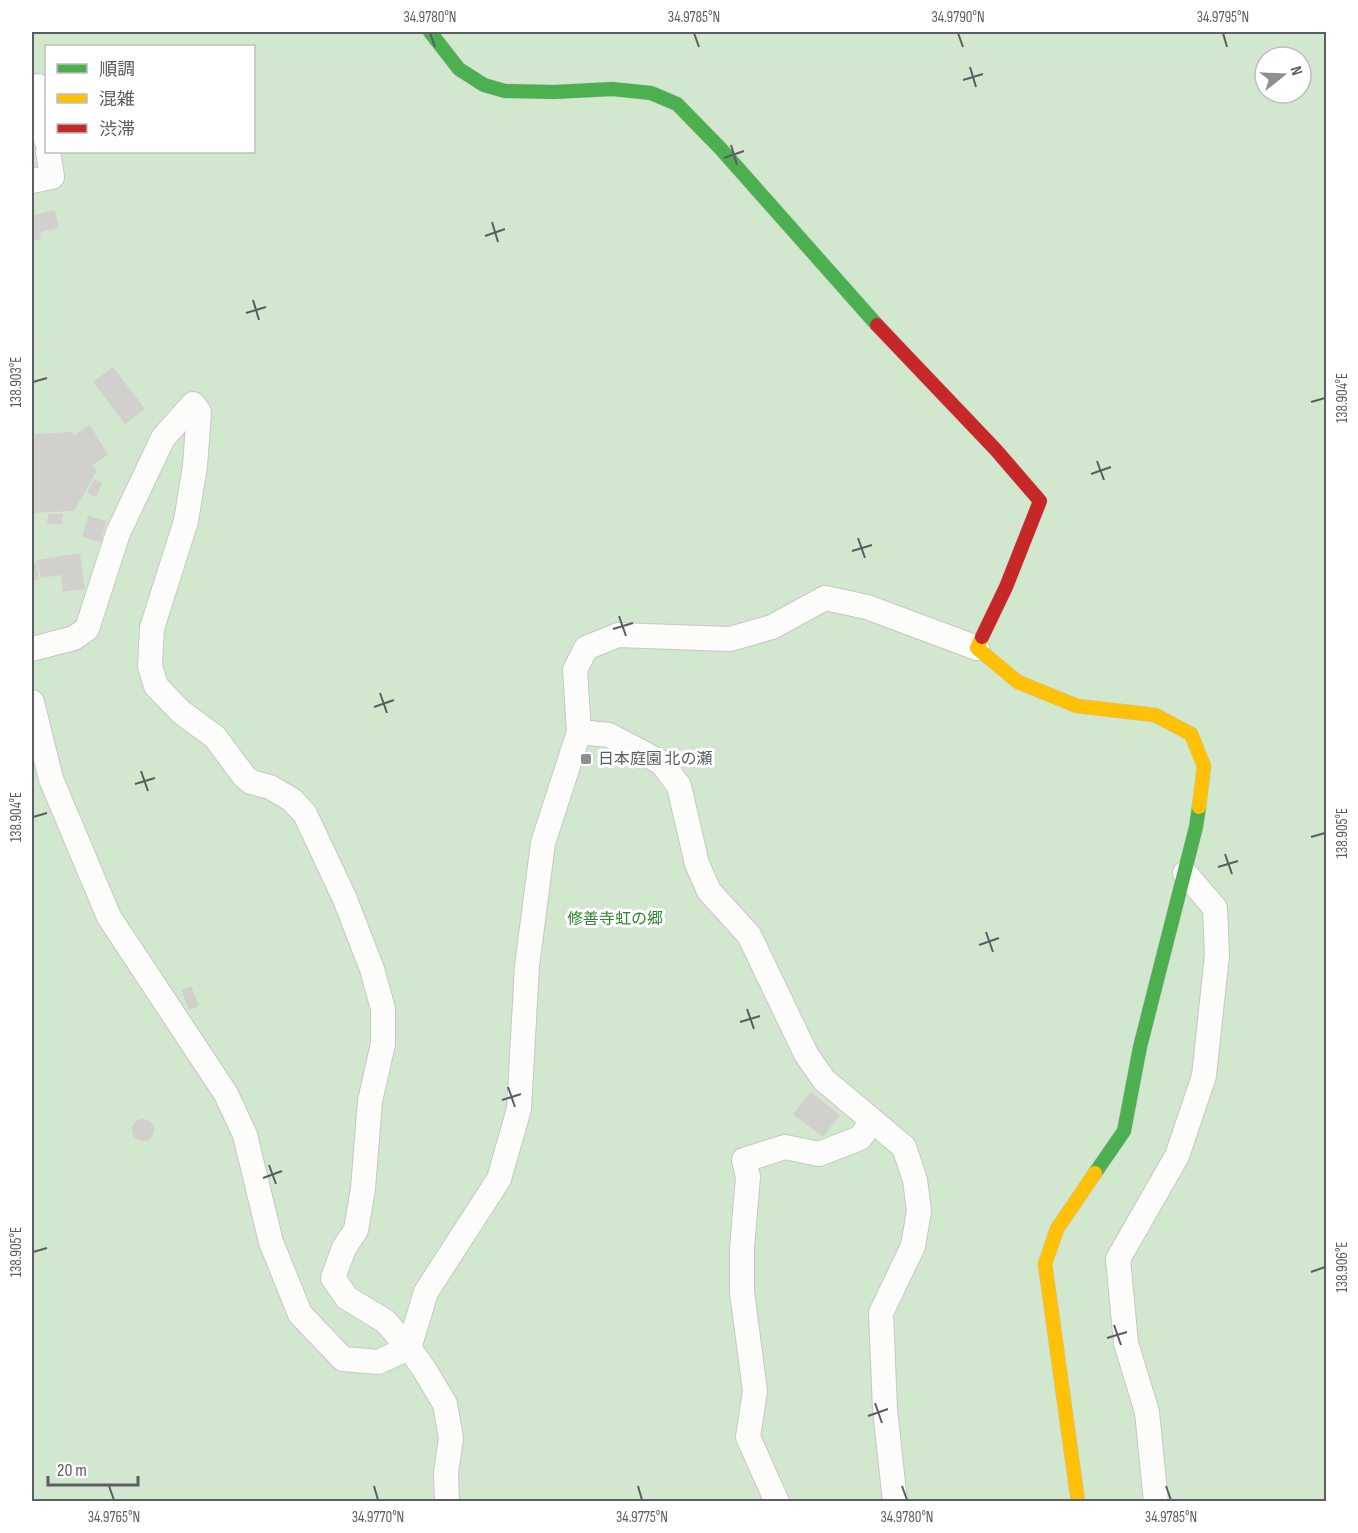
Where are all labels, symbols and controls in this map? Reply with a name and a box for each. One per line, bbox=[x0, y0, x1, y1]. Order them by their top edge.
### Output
text: 34.9780°N bbox=[403, 8, 457, 27]
text: 34.9785°N bbox=[668, 8, 720, 27]
text: 34.9790°N bbox=[931, 8, 985, 27]
text: 34.9795°N bbox=[1197, 8, 1249, 27]
legend bbox=[45, 45, 255, 153]
north arrow bbox=[1253, 45, 1313, 105]
text: 順調 bbox=[99, 59, 135, 80]
text: N bbox=[1285, 64, 1306, 78]
text: 混雑 bbox=[99, 89, 135, 110]
text: 渋滞 bbox=[99, 119, 135, 140]
text: 138.903°E bbox=[7, 357, 26, 407]
text: 138.904°E bbox=[1333, 373, 1352, 423]
place label: 日本庭園 北の瀬 bbox=[598, 750, 713, 769]
marker: 日本庭園 北の瀬 bbox=[579, 752, 593, 766]
text: 138.904°E bbox=[7, 792, 26, 842]
text: 138.905°E bbox=[1333, 808, 1352, 858]
park label: 修善寺虹の郷 bbox=[567, 910, 663, 929]
text: 138.905°E bbox=[7, 1227, 26, 1277]
text: 138.906°E bbox=[1333, 1241, 1352, 1293]
scale bar bbox=[48, 1449, 138, 1487]
text: 20 m bbox=[57, 1460, 87, 1481]
text: 34.9765°N bbox=[88, 1508, 140, 1527]
text: 34.9770°N bbox=[352, 1508, 404, 1527]
text: 34.9775°N bbox=[616, 1508, 668, 1527]
text: 34.9780°N bbox=[880, 1508, 934, 1527]
text: 34.9785°N bbox=[1145, 1508, 1197, 1527]

